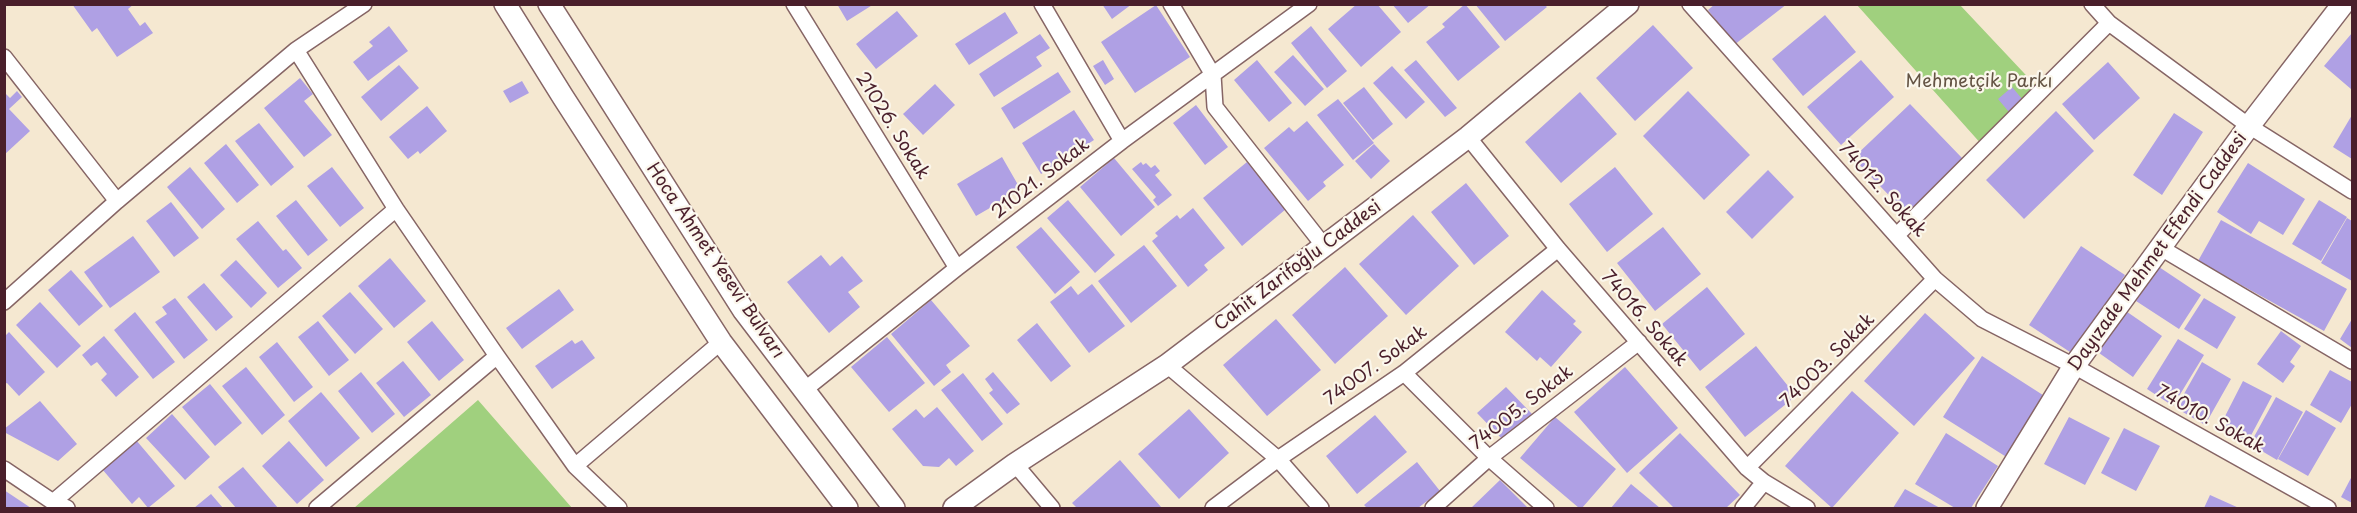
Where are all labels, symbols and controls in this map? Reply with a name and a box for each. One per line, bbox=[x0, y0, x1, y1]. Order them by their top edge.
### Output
street label: 21026. Sokak bbox=[850, 69, 934, 183]
park label: Mehmetçik Parkı bbox=[1906, 71, 2052, 93]
street label: Dayızade Mehmet Efendi Caddesi bbox=[2064, 128, 2252, 376]
street label: 21021. Sokak bbox=[988, 134, 1094, 224]
street label: 74012. Sokak bbox=[1834, 138, 1930, 242]
street label: Hoca Ahmet Yesevi Bulvarı bbox=[641, 159, 789, 363]
street label: Cahit Zarifoğlu Caddesi bbox=[1210, 196, 1386, 336]
street label: 74016. Sokak bbox=[1596, 267, 1692, 371]
street label: 74003. Sokak bbox=[1776, 309, 1880, 413]
street label: 74007. Sokak bbox=[1320, 322, 1432, 410]
street label: 74005. Sokak bbox=[1466, 361, 1578, 455]
street label: 74010. Sokak bbox=[2152, 381, 2268, 459]

